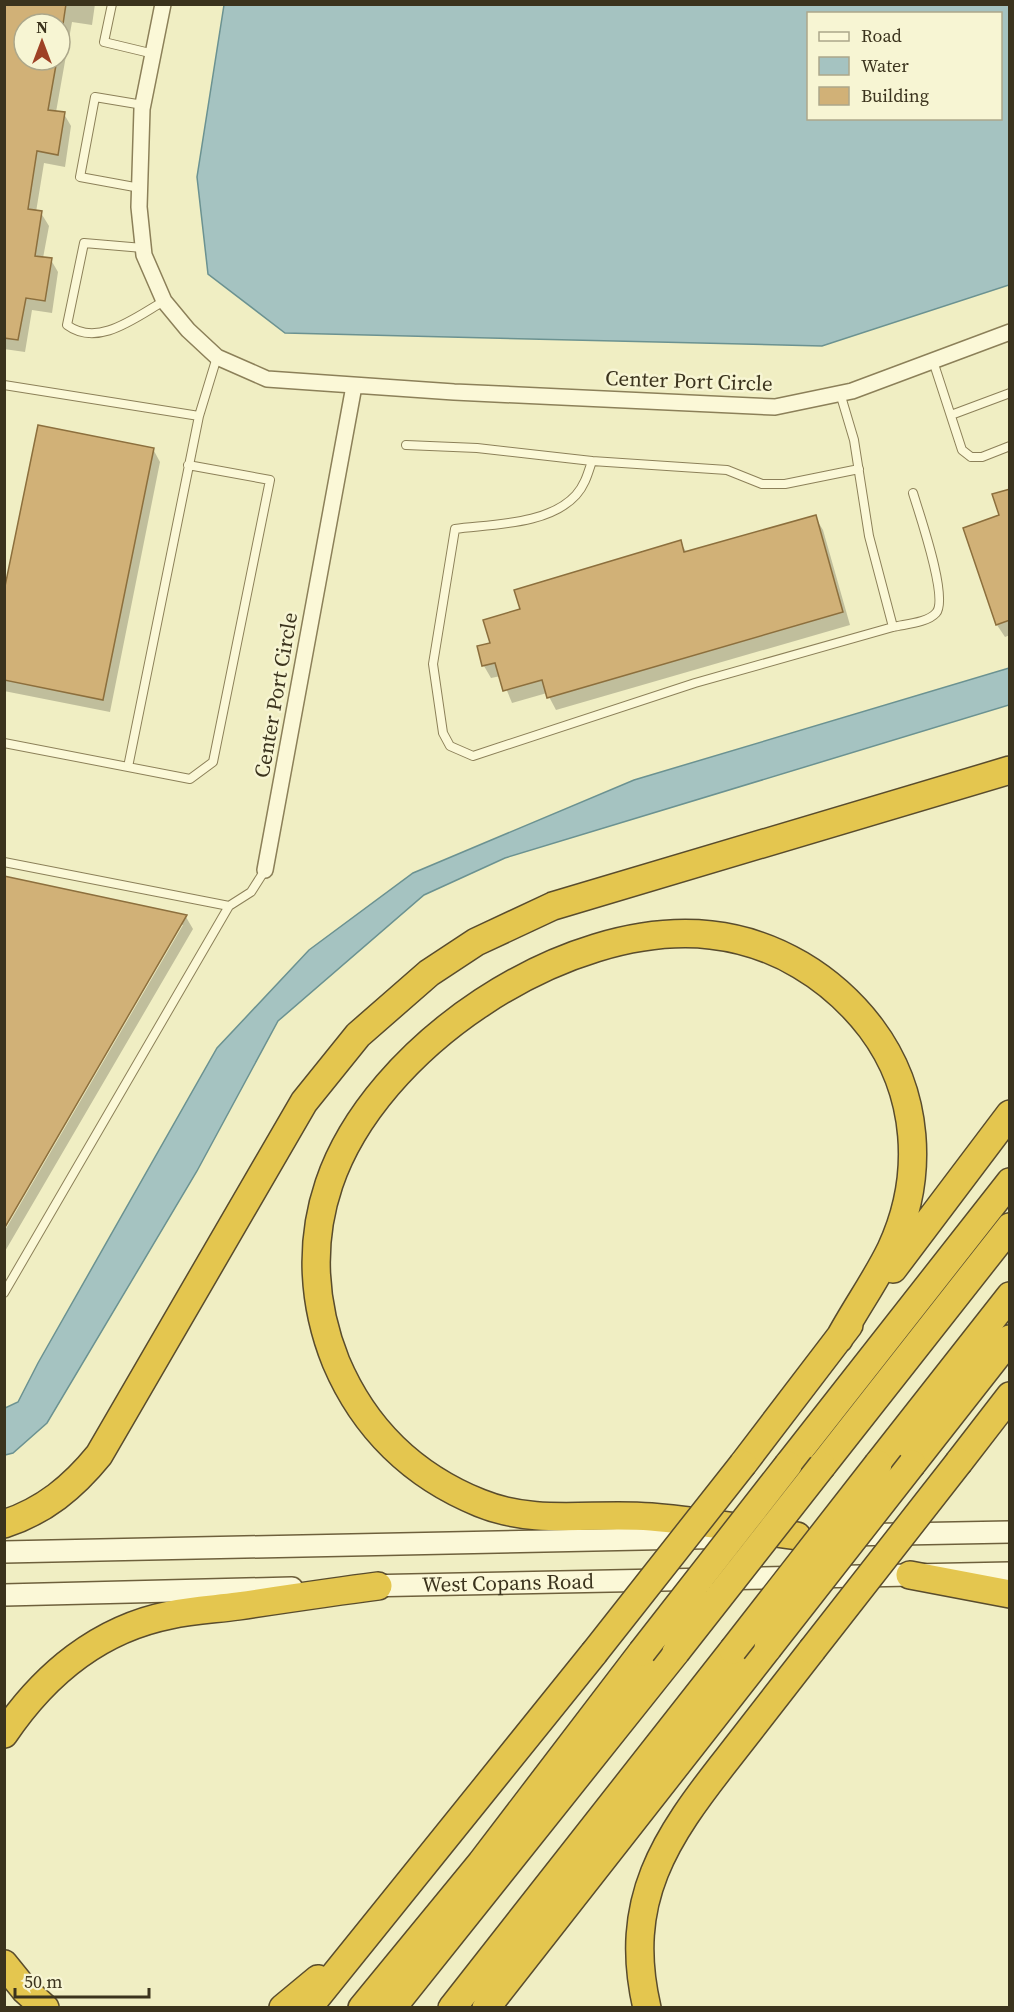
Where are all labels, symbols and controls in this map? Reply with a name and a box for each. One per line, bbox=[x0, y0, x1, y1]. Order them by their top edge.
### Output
north arrow bbox=[12, 12, 72, 72]
legend bbox=[807, 12, 1002, 120]
text: N bbox=[36, 16, 48, 38]
text: Road bbox=[861, 23, 902, 48]
text: Water bbox=[861, 53, 909, 78]
text: Building bbox=[861, 83, 929, 108]
street label: Center Port Circle bbox=[605, 363, 773, 398]
street label: Center Port Circle bbox=[247, 610, 304, 780]
street label: West Copans Road bbox=[422, 1566, 594, 1599]
scale bar bbox=[15, 1961, 148, 1999]
text: 50 m bbox=[24, 1969, 62, 1994]

